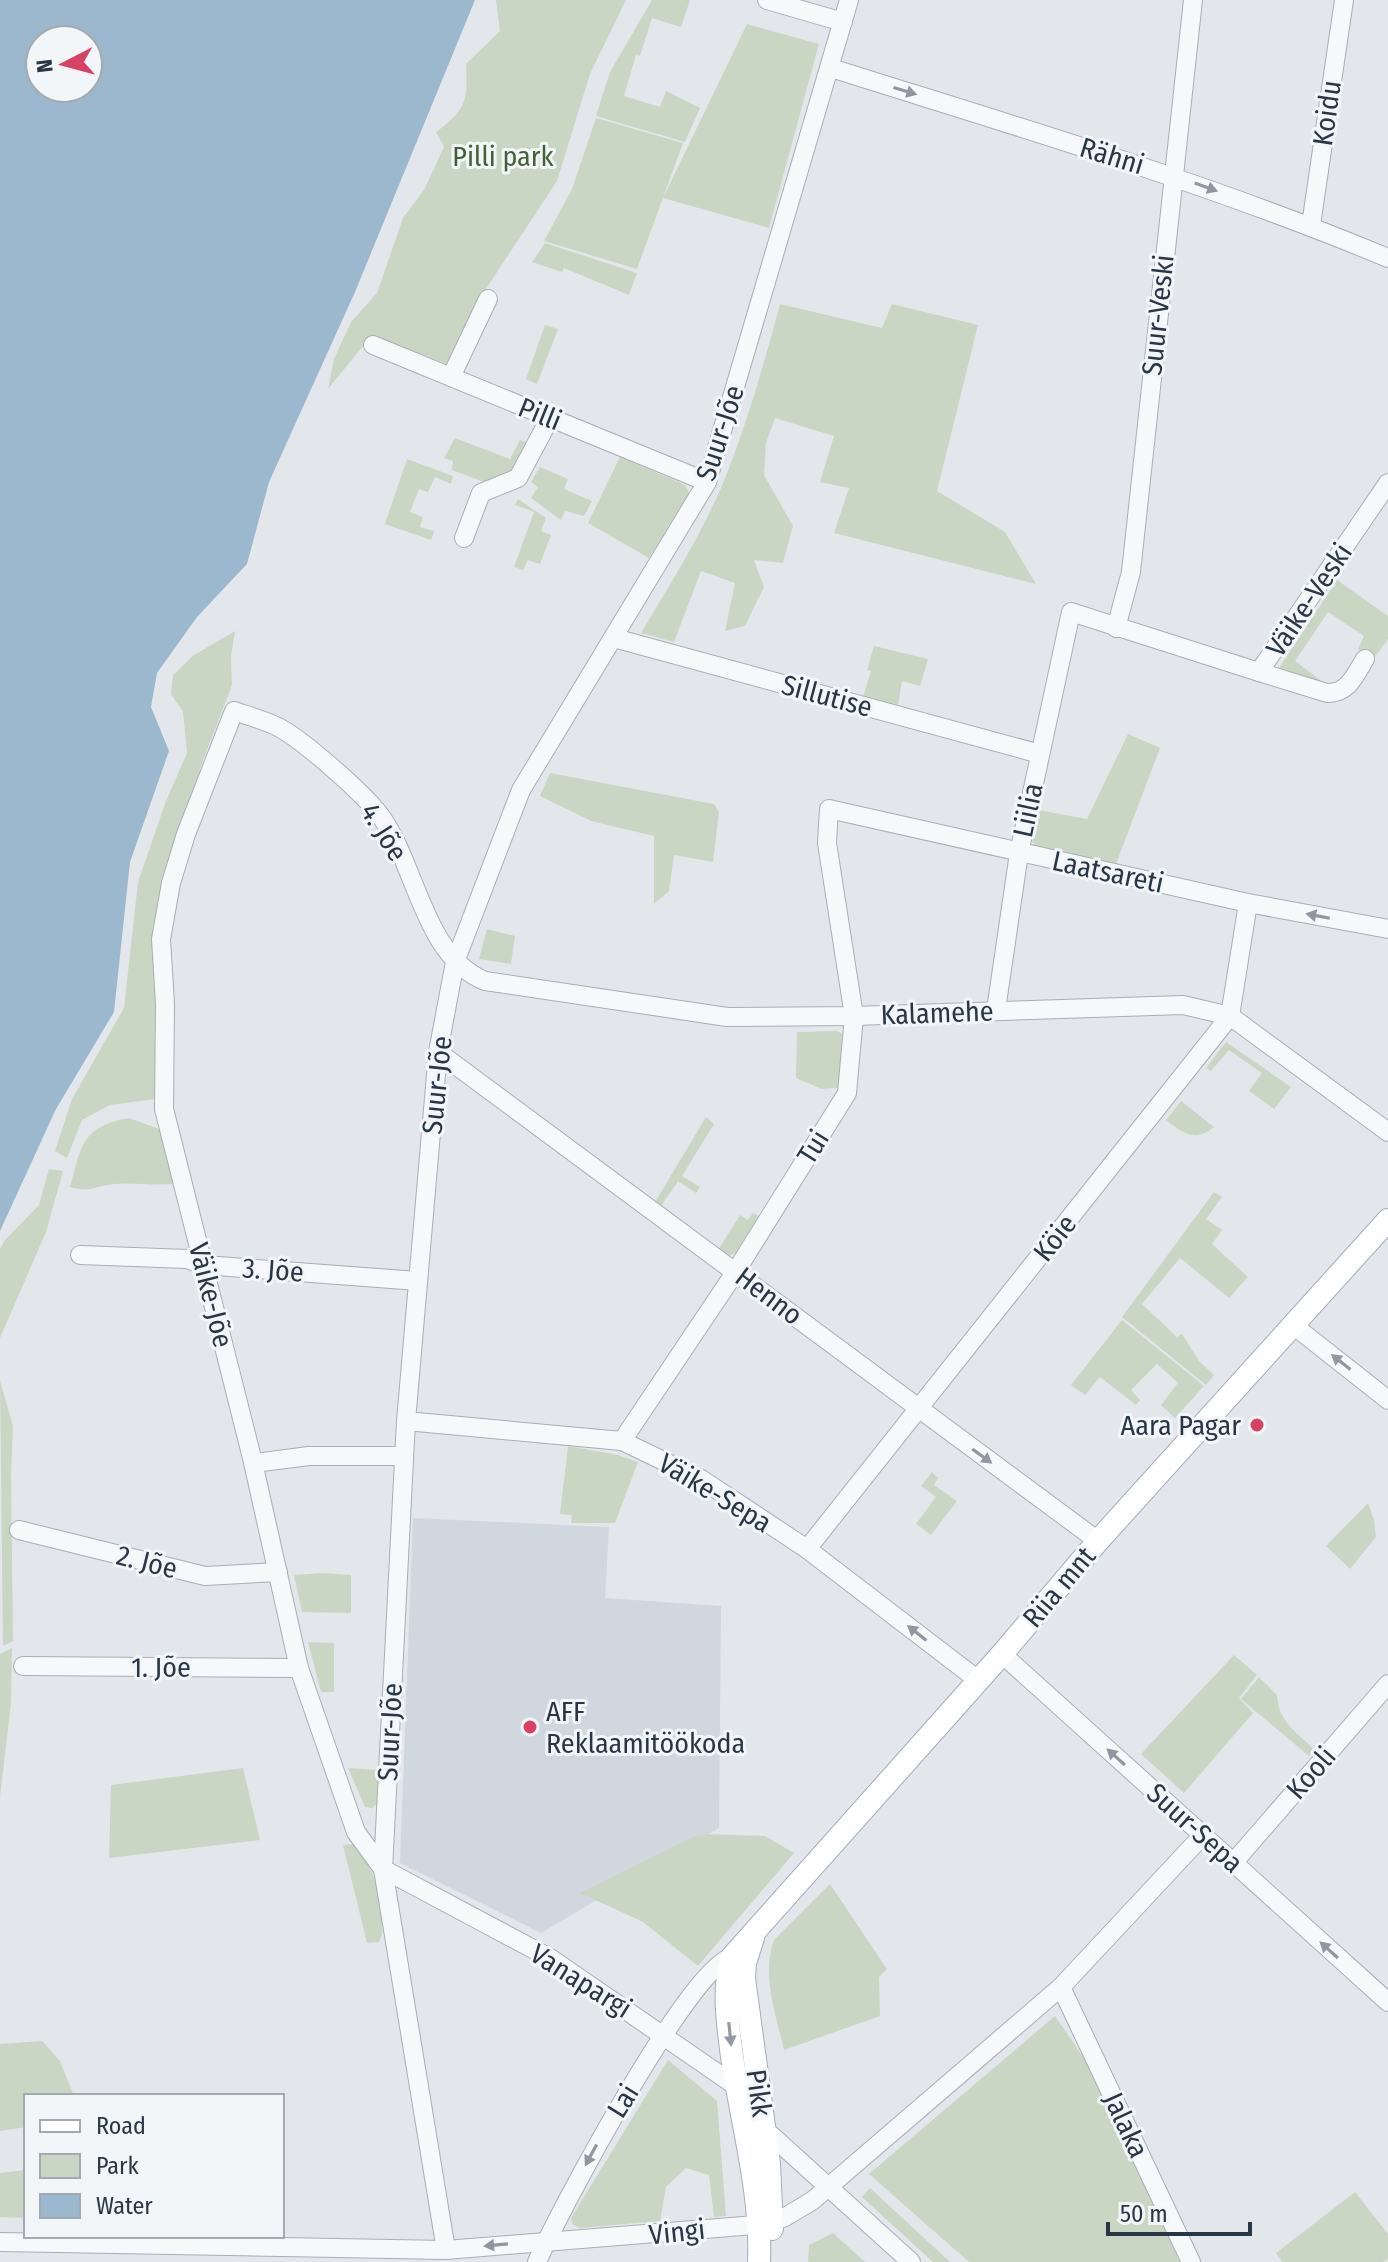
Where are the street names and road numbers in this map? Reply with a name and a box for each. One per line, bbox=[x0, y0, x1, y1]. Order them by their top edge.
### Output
street label: Koidu bbox=[1306, 78, 1348, 148]
street label: Rähni bbox=[1076, 131, 1148, 181]
street label: Suur-Veski bbox=[1135, 253, 1181, 377]
street label: Suur-Jõe bbox=[689, 381, 751, 485]
street label: Pilli bbox=[514, 391, 566, 437]
street label: Väike-Veski bbox=[1259, 537, 1359, 663]
street label: Sillutise bbox=[778, 668, 876, 724]
street label: Liilia bbox=[1006, 780, 1050, 840]
street label: 4. Jõe bbox=[354, 797, 414, 867]
street label: Laatsareti bbox=[1049, 844, 1167, 900]
street label: Kalamehe bbox=[880, 995, 994, 1031]
street label: Suur-Jõe bbox=[415, 1034, 459, 1136]
street label: Tui bbox=[790, 1124, 836, 1170]
street label: Köie bbox=[1027, 1208, 1083, 1268]
street label: Väike-Jõe bbox=[182, 1239, 240, 1351]
street label: 3. Jõe bbox=[241, 1251, 305, 1289]
street label: Henno bbox=[729, 1260, 809, 1332]
street label: Väike-Sepa bbox=[653, 1446, 777, 1540]
street label: 2. Jõe bbox=[113, 1539, 181, 1585]
street label: Riia mnt bbox=[1016, 1539, 1103, 1634]
street label: 1. Jõe bbox=[131, 1651, 191, 1684]
street label: Suur-Jõe bbox=[371, 1682, 409, 1782]
street label: Kooli bbox=[1279, 1740, 1343, 1806]
street label: Suur-Sepa bbox=[1140, 1776, 1250, 1880]
street label: Vanapargi bbox=[524, 1937, 638, 2025]
street label: Pikk bbox=[739, 2067, 779, 2120]
street label: Lai bbox=[600, 2078, 646, 2124]
street label: Jalaka bbox=[1097, 2087, 1155, 2163]
street label: Vingi bbox=[647, 2213, 707, 2251]

